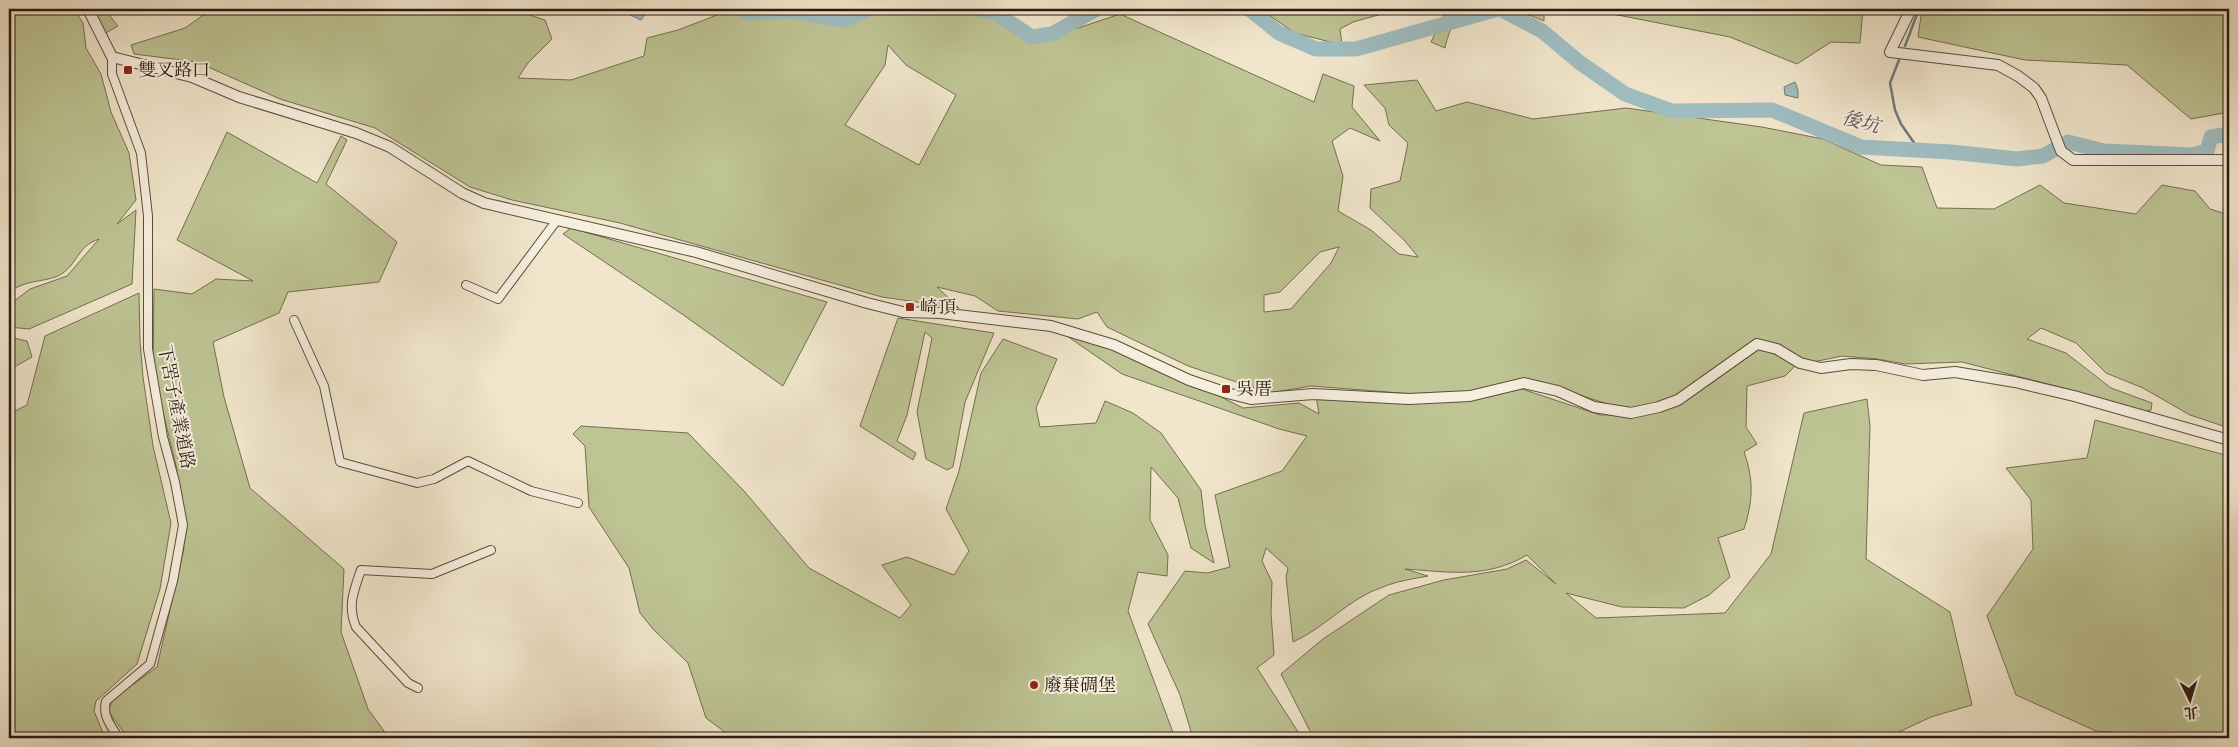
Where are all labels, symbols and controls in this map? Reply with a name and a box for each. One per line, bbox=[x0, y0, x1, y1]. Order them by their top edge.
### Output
place label: 雙叉路口 bbox=[138, 59, 210, 82]
marker: 雙叉路口 bbox=[122, 64, 134, 76]
water label: 後坑 bbox=[1840, 105, 1885, 139]
place label: 崎頂 bbox=[920, 296, 956, 319]
marker: 崎頂 bbox=[904, 301, 916, 313]
street label: 下罟子產業道路 bbox=[153, 343, 199, 471]
place label: 吳厝 bbox=[1236, 378, 1272, 401]
marker: 吳厝 bbox=[1220, 383, 1232, 395]
place label: 廢棄碉堡 bbox=[1044, 674, 1116, 697]
north arrow bbox=[2166, 674, 2216, 724]
marker: 廢棄碉堡 bbox=[1028, 679, 1040, 691]
text: 北 bbox=[2183, 702, 2199, 722]

